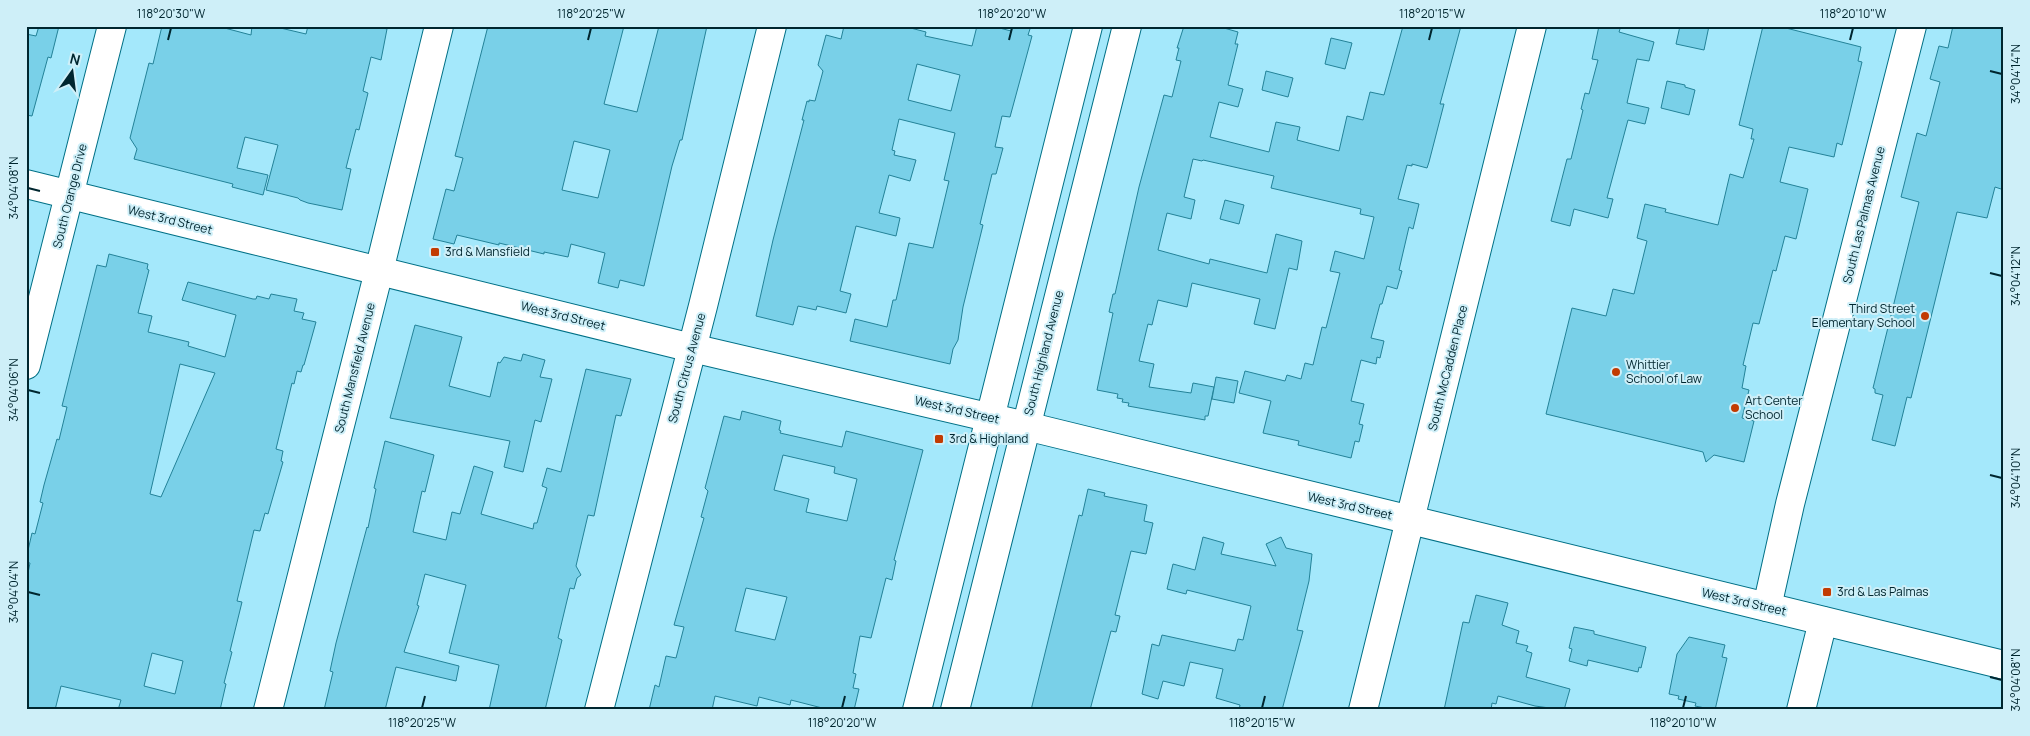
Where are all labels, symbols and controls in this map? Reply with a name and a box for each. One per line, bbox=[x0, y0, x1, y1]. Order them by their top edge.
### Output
text: 118°20'30"W bbox=[137, 5, 206, 22]
text: 118°20'25"W bbox=[557, 5, 626, 22]
text: 118°20'20"W bbox=[978, 5, 1047, 22]
text: 118°20'15"W bbox=[1399, 5, 1466, 22]
text: 118°20'10"W bbox=[1820, 5, 1887, 22]
text: 34°04'14"N bbox=[2007, 44, 2024, 104]
north arrow bbox=[48, 48, 98, 98]
text: N bbox=[68, 48, 82, 69]
street label: South Orange Drive bbox=[48, 142, 91, 250]
street label: South Las Palmas Avenue bbox=[1838, 145, 1889, 285]
text: 34°04'08"N bbox=[5, 157, 22, 219]
street label: West 3rd Street bbox=[126, 201, 214, 238]
place label: 3rd & Mansfield bbox=[445, 243, 530, 260]
marker: 3rd & Mansfield bbox=[429, 246, 441, 258]
text: 34°04'12"N bbox=[2007, 246, 2024, 306]
street label: South Highland Avenue bbox=[1020, 289, 1067, 417]
street label: West 3rd Street bbox=[519, 297, 607, 334]
place label: Third Street Elementary School bbox=[1812, 300, 1915, 331]
street label: South Mansfield Avenue bbox=[330, 301, 379, 435]
street label: South McCadden Place bbox=[1424, 303, 1471, 432]
marker: Third Street Elementary School bbox=[1919, 310, 1931, 322]
street label: South Citrus Avenue bbox=[664, 311, 709, 425]
place label: Whittier School of Law bbox=[1626, 356, 1702, 387]
text: 34°04'06"N bbox=[5, 358, 22, 422]
marker: Whittier School of Law bbox=[1610, 366, 1622, 378]
street label: West 3rd Street bbox=[913, 391, 1001, 428]
place label: Art Center School bbox=[1745, 392, 1803, 423]
marker: Art Center School bbox=[1729, 402, 1741, 414]
place label: 3rd & Highland bbox=[949, 430, 1029, 447]
marker: 3rd & Highland bbox=[933, 433, 945, 445]
text: 34°04'10"N bbox=[2007, 448, 2024, 508]
street label: West 3rd Street bbox=[1306, 487, 1394, 524]
text: 34°04'04"N bbox=[5, 561, 22, 623]
street label: West 3rd Street bbox=[1700, 583, 1788, 620]
place label: 3rd & Las Palmas bbox=[1837, 583, 1929, 600]
marker: 3rd & Las Palmas bbox=[1821, 586, 1833, 598]
text: 34°04'08"N bbox=[2007, 649, 2024, 711]
text: 118°20'25"W bbox=[388, 714, 457, 731]
text: 118°20'20"W bbox=[808, 714, 877, 731]
text: 118°20'15"W bbox=[1229, 714, 1296, 731]
text: 118°20'10"W bbox=[1650, 714, 1717, 731]

